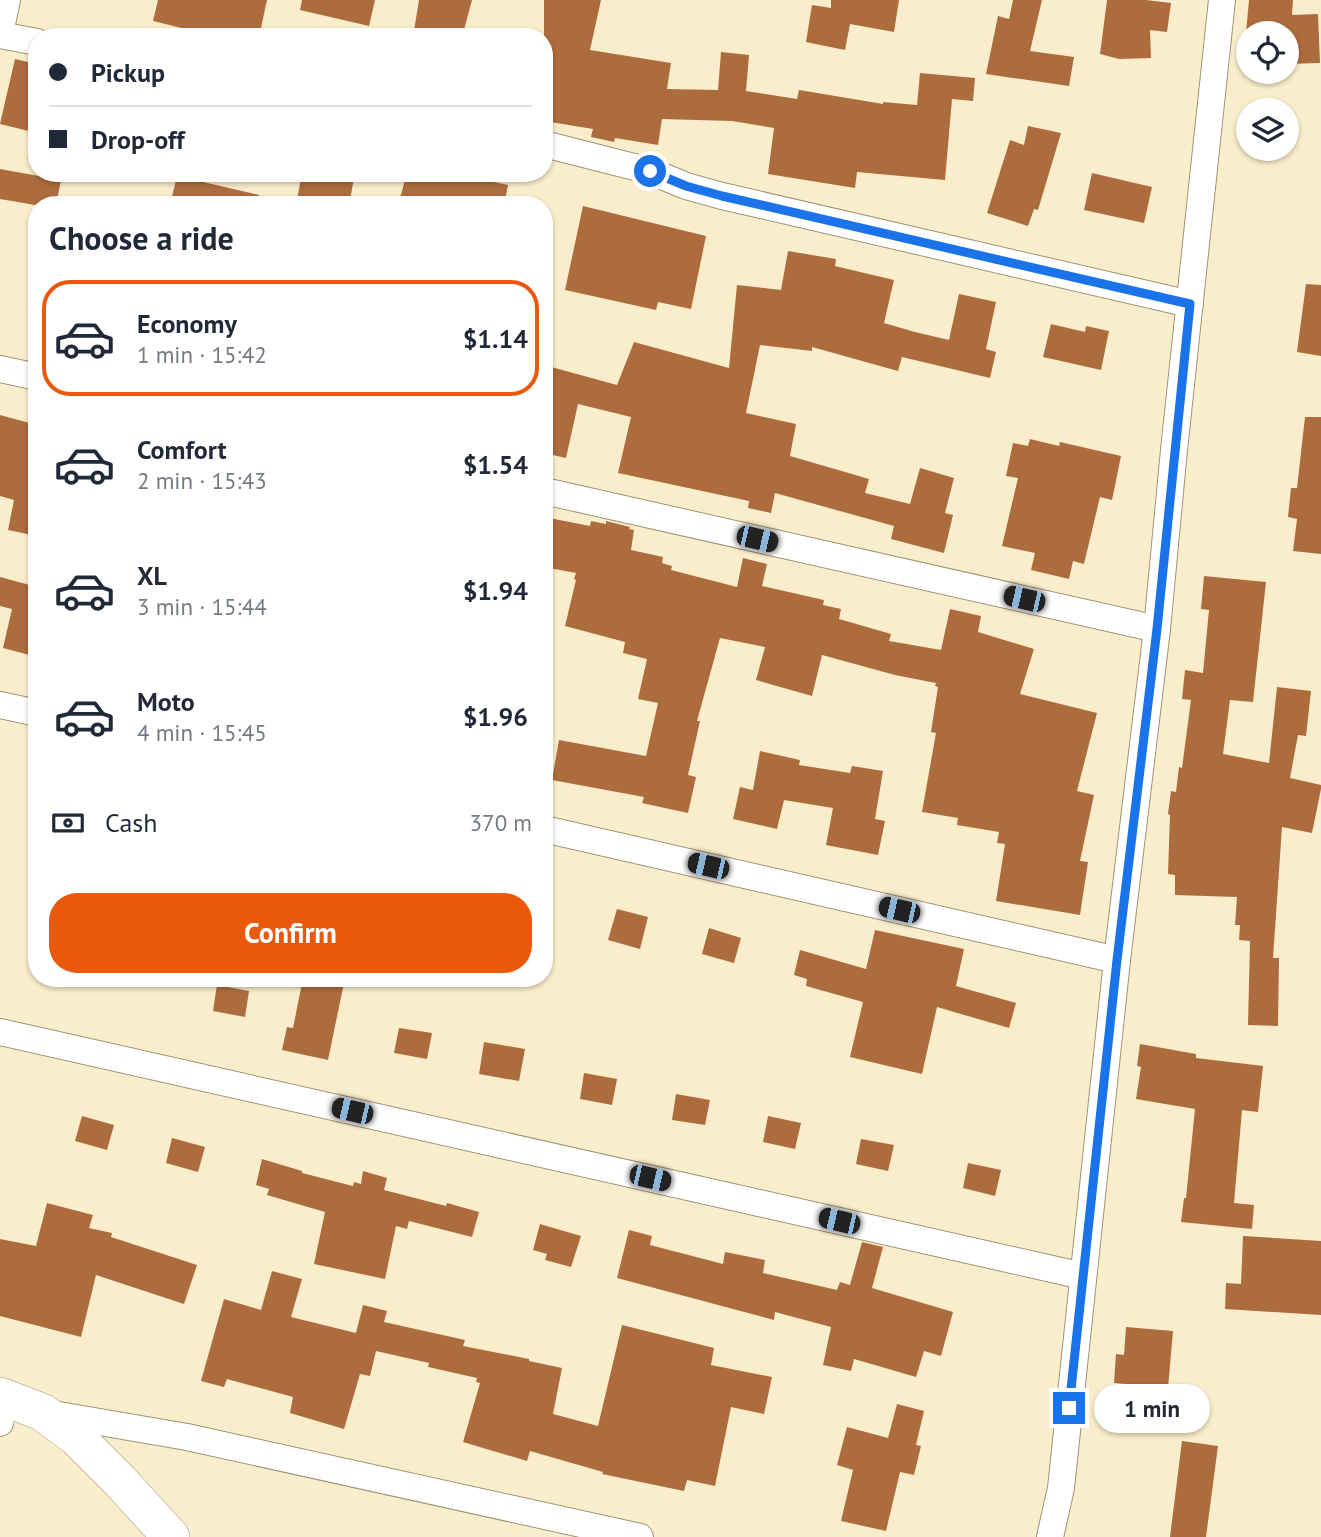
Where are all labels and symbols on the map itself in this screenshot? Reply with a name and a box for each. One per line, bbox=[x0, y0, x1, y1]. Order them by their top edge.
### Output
route start bbox=[634, 155, 666, 187]
car bbox=[735, 524, 780, 554]
car bbox=[1002, 584, 1047, 614]
car bbox=[686, 851, 731, 881]
car bbox=[877, 895, 922, 925]
car bbox=[330, 1096, 375, 1126]
car bbox=[628, 1163, 673, 1193]
car bbox=[817, 1206, 862, 1236]
callout: 1 min bbox=[1094, 1384, 1209, 1432]
route end bbox=[1053, 1392, 1085, 1424]

